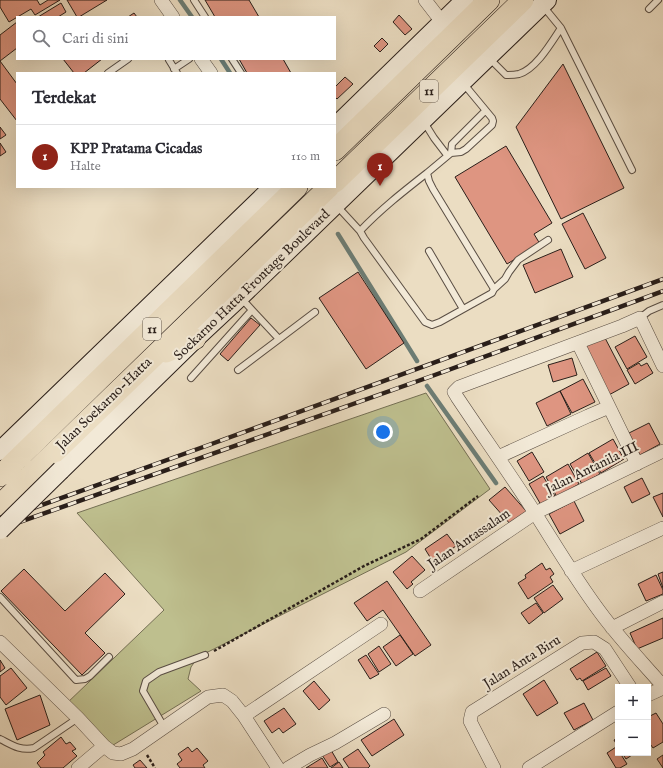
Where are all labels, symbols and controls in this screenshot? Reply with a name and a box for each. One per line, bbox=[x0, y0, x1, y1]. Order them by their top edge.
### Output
search box bbox=[16, 16, 336, 60]
icon: search bbox=[30, 27, 52, 49]
text: Cari di sini bbox=[62, 29, 129, 48]
road number: 11 bbox=[420, 80, 438, 102]
text: Terdekat bbox=[32, 88, 96, 109]
text: KPP Pratama Cicadas bbox=[70, 139, 202, 158]
text: 1 bbox=[43, 148, 47, 165]
text: 110 m bbox=[291, 148, 320, 165]
pin: 1 bbox=[367, 153, 393, 186]
text: Halte bbox=[70, 158, 101, 175]
street label: Soekarno Hatta Frontage Boulevard bbox=[170, 205, 334, 365]
road number: 11 bbox=[143, 318, 161, 340]
street label: Jalan Soekarno-Hatta bbox=[51, 353, 157, 456]
your location bbox=[373, 422, 393, 442]
street label: Jalan Antanila III bbox=[541, 438, 642, 499]
street label: Jalan Antassalam bbox=[422, 505, 514, 574]
street label: Jalan Anta Biru bbox=[478, 631, 564, 694]
map controls bbox=[615, 684, 651, 756]
button: + bbox=[615, 684, 651, 720]
button: − bbox=[615, 720, 651, 756]

